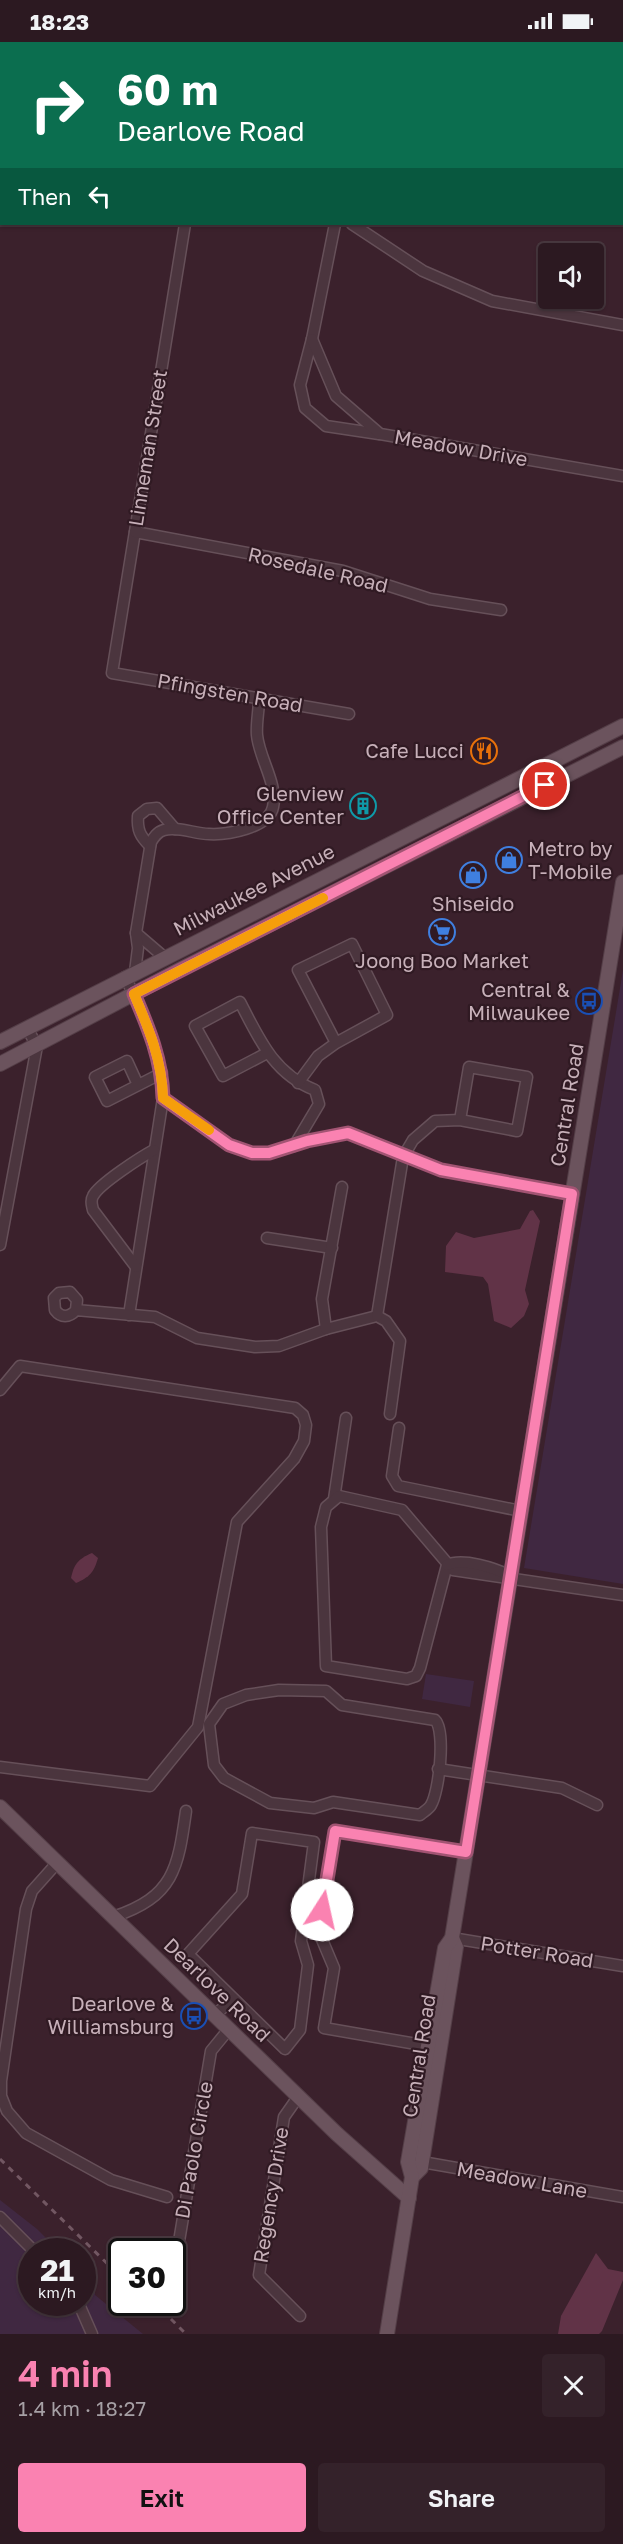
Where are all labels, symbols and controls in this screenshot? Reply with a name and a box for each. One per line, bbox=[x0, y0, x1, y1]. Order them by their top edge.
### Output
text: 18:23 bbox=[30, 8, 89, 35]
text: 60 m bbox=[117, 64, 218, 114]
icon: right bbox=[18, 66, 96, 144]
text: Dearlove Road bbox=[117, 115, 305, 147]
icon: left bbox=[83, 180, 116, 213]
text: Then bbox=[18, 183, 71, 210]
map controls bbox=[538, 243, 604, 309]
button: sound bbox=[538, 243, 604, 309]
street label: Linneman Street bbox=[123, 368, 171, 528]
street label: Meadow Drive bbox=[393, 423, 530, 471]
street label: Rosedale Road bbox=[246, 541, 391, 597]
street label: Pfingsten Road bbox=[156, 667, 305, 717]
restaurant icon: Cafe Lucci bbox=[469, 736, 499, 766]
place label: Cafe Lucci bbox=[365, 738, 464, 762]
pin bbox=[519, 759, 570, 810]
icon: arrive bbox=[528, 768, 561, 801]
place label: Glenview Office Center bbox=[217, 781, 344, 828]
building icon: Glenview Office Center bbox=[348, 791, 378, 821]
place label: Metro by T-Mobile bbox=[528, 836, 613, 883]
street label: Milwaukee Avenue bbox=[169, 838, 338, 940]
shop icon: Metro by T-Mobile bbox=[494, 845, 524, 875]
shop icon: Shiseido bbox=[458, 860, 488, 890]
place label: Shiseido bbox=[432, 891, 514, 915]
supermarket icon: Joong Boo Market bbox=[427, 917, 457, 947]
place label: Joong Boo Market bbox=[355, 948, 529, 972]
place label: Central & Milwaukee bbox=[468, 977, 571, 1024]
bus stop icon: Central & Milwaukee bbox=[574, 986, 604, 1016]
street label: Central Road bbox=[544, 1041, 588, 1168]
position arrow bbox=[290, 1878, 354, 1942]
street label: Potter Road bbox=[479, 1930, 595, 1972]
street label: Dearlove Road bbox=[159, 1932, 276, 2046]
place label: Dearlove & Williamsburg bbox=[47, 1991, 175, 2038]
street label: Central Road bbox=[396, 1992, 440, 2119]
bus stop icon: Dearlove & Williamsburg bbox=[179, 2001, 209, 2031]
street label: Di Paolo Circle bbox=[169, 2079, 217, 2220]
street label: Regency Drive bbox=[247, 2125, 293, 2265]
street label: Meadow Lane bbox=[455, 2156, 589, 2202]
speed limit sign: 30 bbox=[108, 2238, 186, 2316]
text: 21 bbox=[40, 2252, 74, 2288]
text: km/h bbox=[38, 2283, 76, 2301]
text: 4 min bbox=[18, 2352, 113, 2395]
button: close bbox=[542, 2354, 605, 2417]
text: 1.4 km · 18:27 bbox=[18, 2396, 146, 2420]
button: Exit bbox=[18, 2463, 306, 2532]
button: Share bbox=[318, 2463, 605, 2532]

